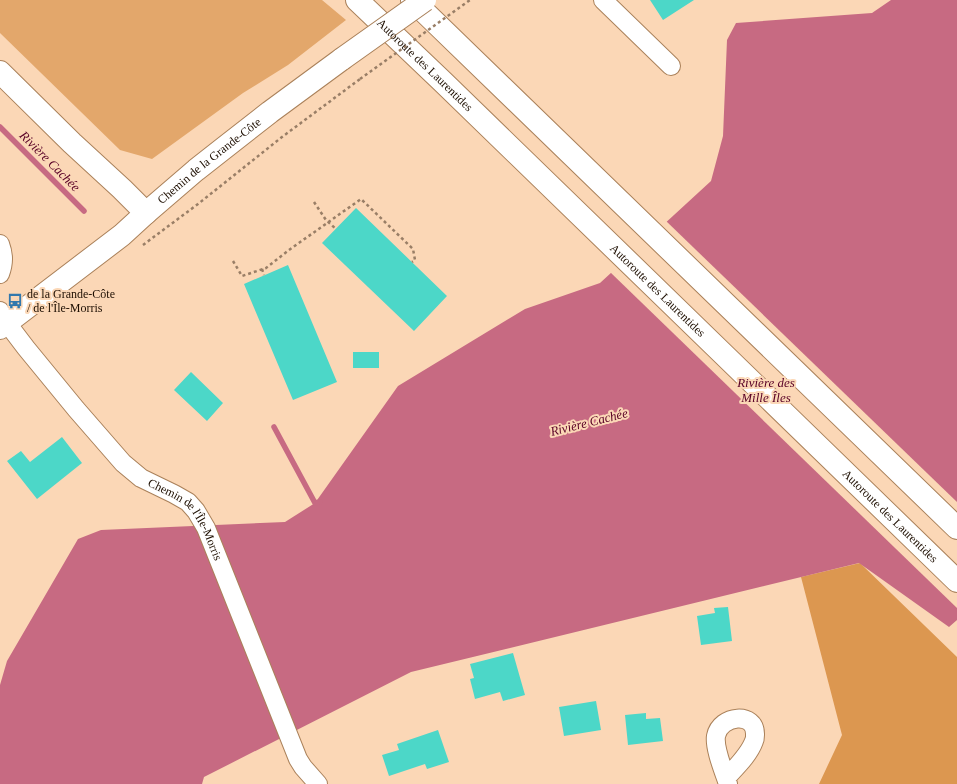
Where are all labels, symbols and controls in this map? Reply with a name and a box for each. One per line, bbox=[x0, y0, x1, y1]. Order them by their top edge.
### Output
street label: Autoroute des Laurentides bbox=[374, 16, 476, 114]
street label: Chemin de la Grande-Côte bbox=[155, 115, 264, 207]
water label: Rivière Cachée bbox=[16, 127, 83, 194]
street label: Autoroute des Laurentides bbox=[607, 241, 708, 340]
place label: de la Grande-Côte / de l'Île-Morris bbox=[27, 287, 115, 315]
bus stop icon: de la Grande-Côte / de l'Île-Morris bbox=[6, 292, 24, 310]
water label: Rivière des Mille Îles bbox=[736, 375, 795, 405]
water label: Rivière Cachée bbox=[548, 405, 629, 439]
street label: Autoroute des Laurentides bbox=[840, 467, 941, 566]
street label: Chemin de l'Île-Morris bbox=[146, 475, 225, 563]

